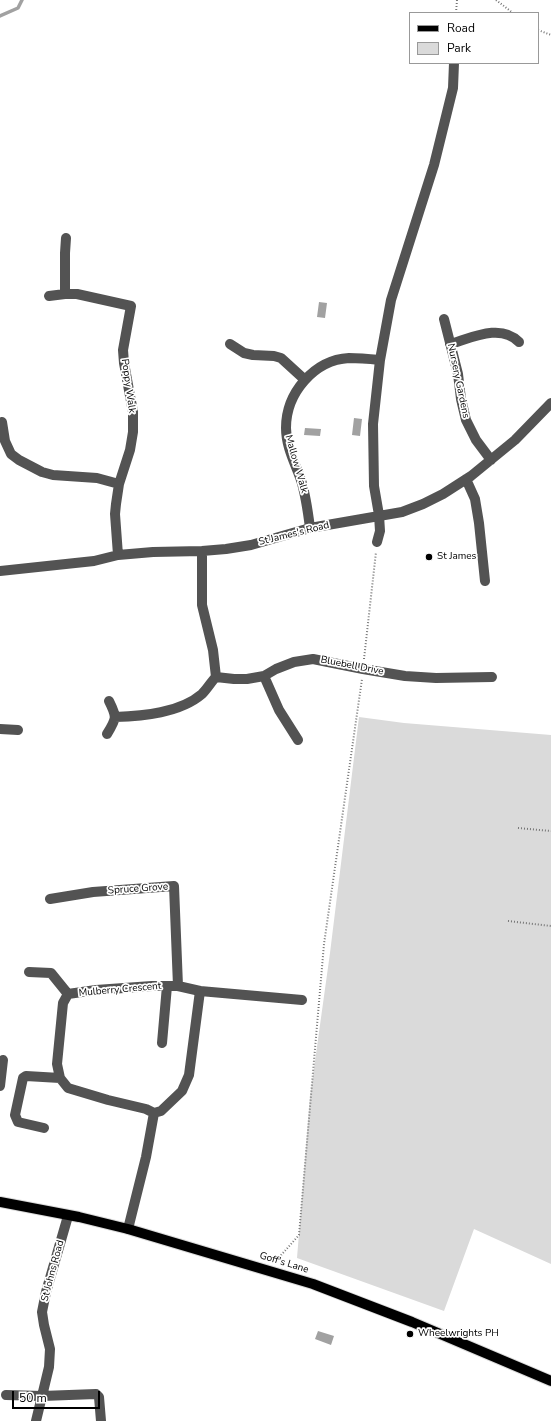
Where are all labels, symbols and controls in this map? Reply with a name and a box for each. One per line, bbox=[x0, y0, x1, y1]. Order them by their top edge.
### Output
legend bbox=[409, 12, 539, 64]
text: Road bbox=[447, 20, 475, 36]
text: Park bbox=[447, 40, 471, 56]
street label: Nursery Gardens bbox=[444, 343, 472, 419]
street label: Poppy Walk bbox=[118, 358, 138, 414]
street label: Mallow Walk bbox=[282, 434, 310, 494]
street label: St James's Road bbox=[257, 519, 331, 549]
place label: St James bbox=[437, 551, 476, 563]
marker: St James bbox=[424, 552, 434, 562]
street label: Bluebell Drive bbox=[319, 654, 385, 678]
street label: Spruce Grove bbox=[108, 881, 168, 897]
street label: Mulberry Crescent bbox=[78, 980, 162, 1000]
street label: St Johns Road bbox=[39, 1239, 67, 1303]
street label: Goff's Lane bbox=[258, 1250, 310, 1276]
place label: Wheelwrights PH bbox=[418, 1328, 499, 1340]
marker: Wheelwrights PH bbox=[405, 1329, 415, 1339]
scale bar bbox=[14, 1383, 102, 1409]
text: 50 m bbox=[19, 1390, 47, 1406]

